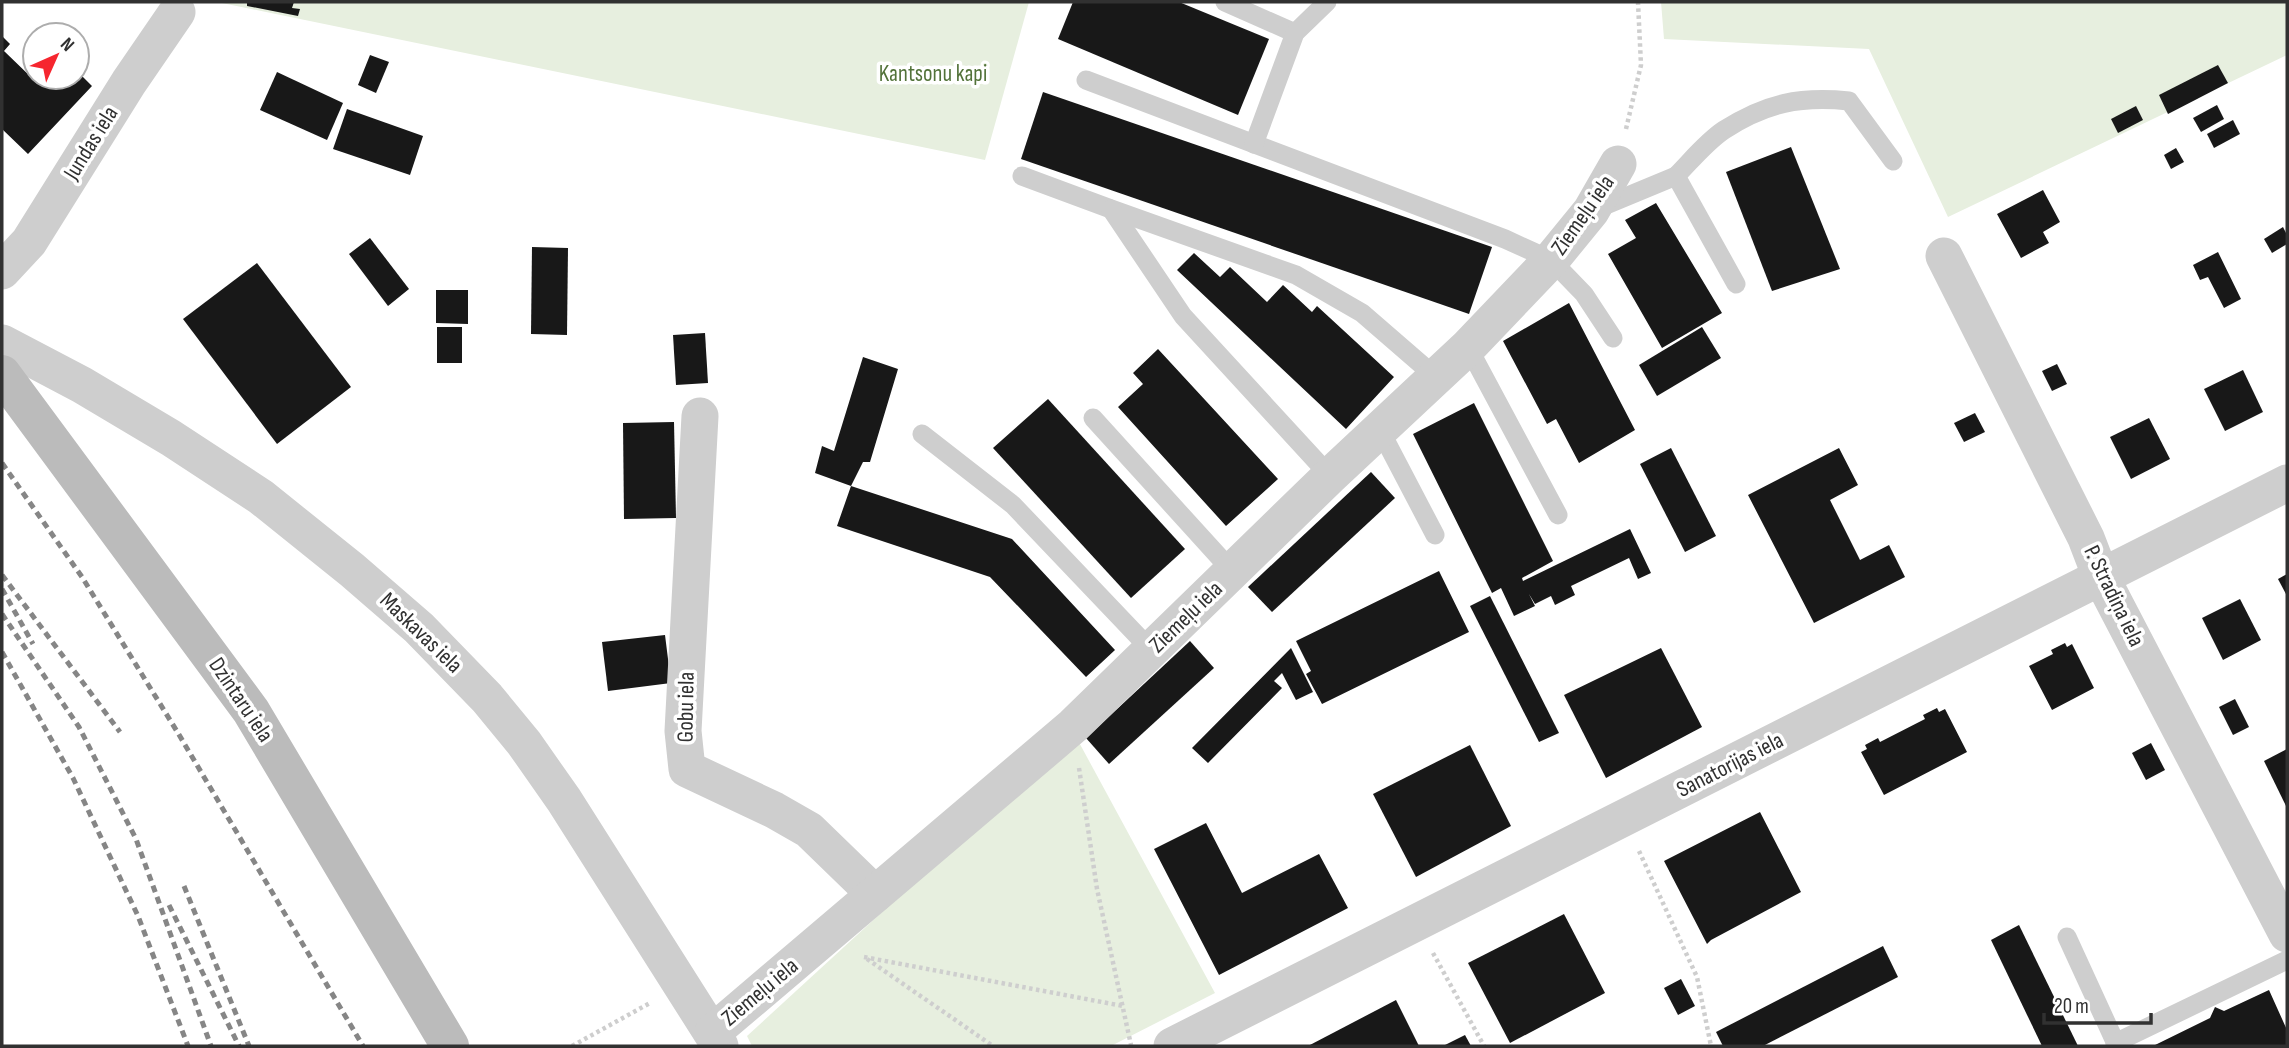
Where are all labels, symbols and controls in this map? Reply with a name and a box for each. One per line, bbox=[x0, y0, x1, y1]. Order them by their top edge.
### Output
north arrow bbox=[21, 21, 91, 91]
text: N bbox=[55, 33, 79, 57]
park label: Kantsonu kapi bbox=[879, 60, 987, 88]
street label: Jundas iela bbox=[57, 101, 124, 186]
street label: Ziemeļu iela bbox=[1545, 170, 1621, 260]
street label: P. Stradiņa iela bbox=[2077, 541, 2151, 651]
street label: Ziemeļu iela bbox=[1143, 575, 1229, 659]
street label: Maskavas iela bbox=[374, 587, 468, 679]
street label: Dzintaru iela bbox=[203, 652, 279, 748]
street label: Gobu iela bbox=[671, 671, 701, 743]
street label: Sanatorijas iela bbox=[1672, 726, 1788, 804]
street label: Ziemeļu iela bbox=[716, 952, 804, 1032]
scale bar bbox=[2044, 982, 2151, 1026]
text: 20 m bbox=[2054, 994, 2089, 1019]

